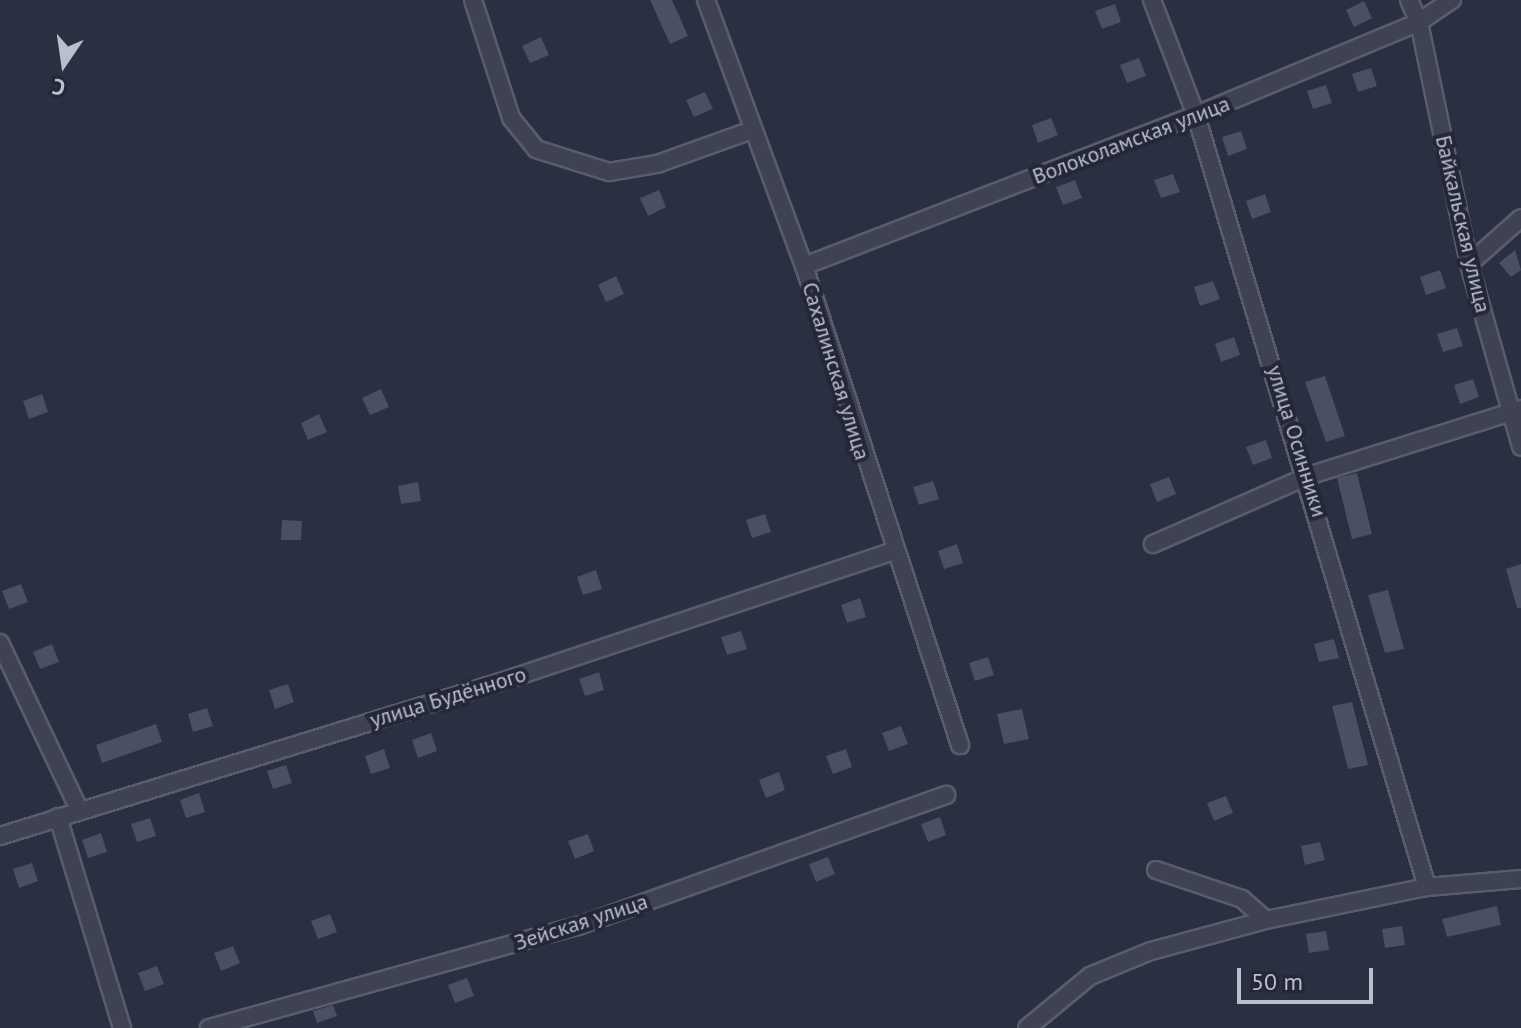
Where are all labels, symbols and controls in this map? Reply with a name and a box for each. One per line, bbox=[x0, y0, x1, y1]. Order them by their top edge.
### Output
north arrow bbox=[24, 24, 104, 104]
text: С bbox=[49, 72, 68, 102]
street label: Волоколамская улица bbox=[1029, 90, 1233, 190]
street label: Байкальская улица bbox=[1430, 133, 1496, 315]
street label: Сахалинская улица bbox=[796, 279, 876, 463]
street label: улица Осинники bbox=[1261, 362, 1333, 520]
street label: улица Будённого bbox=[367, 661, 529, 733]
street label: Зейская улица bbox=[511, 888, 651, 956]
scale bar bbox=[1241, 952, 1377, 1002]
text: 50 m bbox=[1251, 966, 1303, 997]

